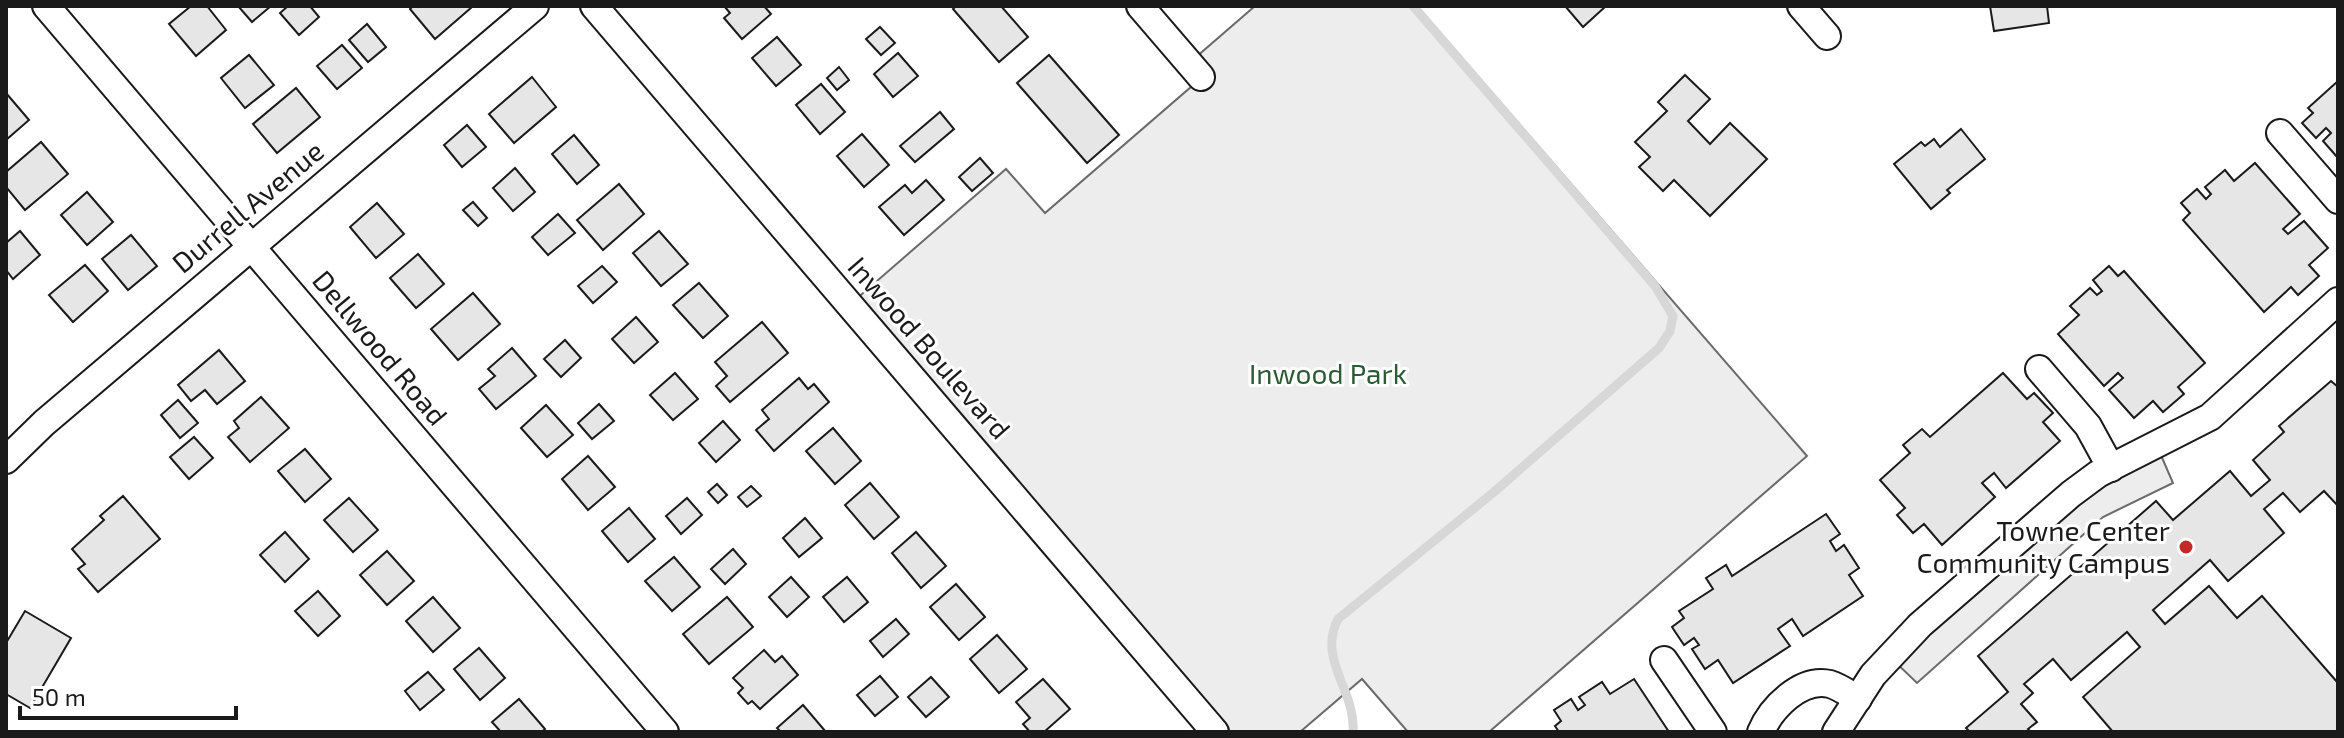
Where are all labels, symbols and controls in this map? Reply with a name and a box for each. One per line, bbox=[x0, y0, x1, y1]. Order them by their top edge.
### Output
street label: Durrell Avenue bbox=[165, 133, 330, 279]
street label: Inwood Boulevard bbox=[841, 249, 1018, 445]
street label: Dellwood Road bbox=[306, 263, 455, 432]
park label: Inwood Park bbox=[1249, 356, 1407, 390]
place label: Towne Center Community Campus bbox=[1917, 513, 2170, 579]
marker: Towne Center Community Campus bbox=[2177, 538, 2195, 556]
scale bar bbox=[20, 670, 236, 720]
text: 50 m bbox=[32, 682, 86, 711]

